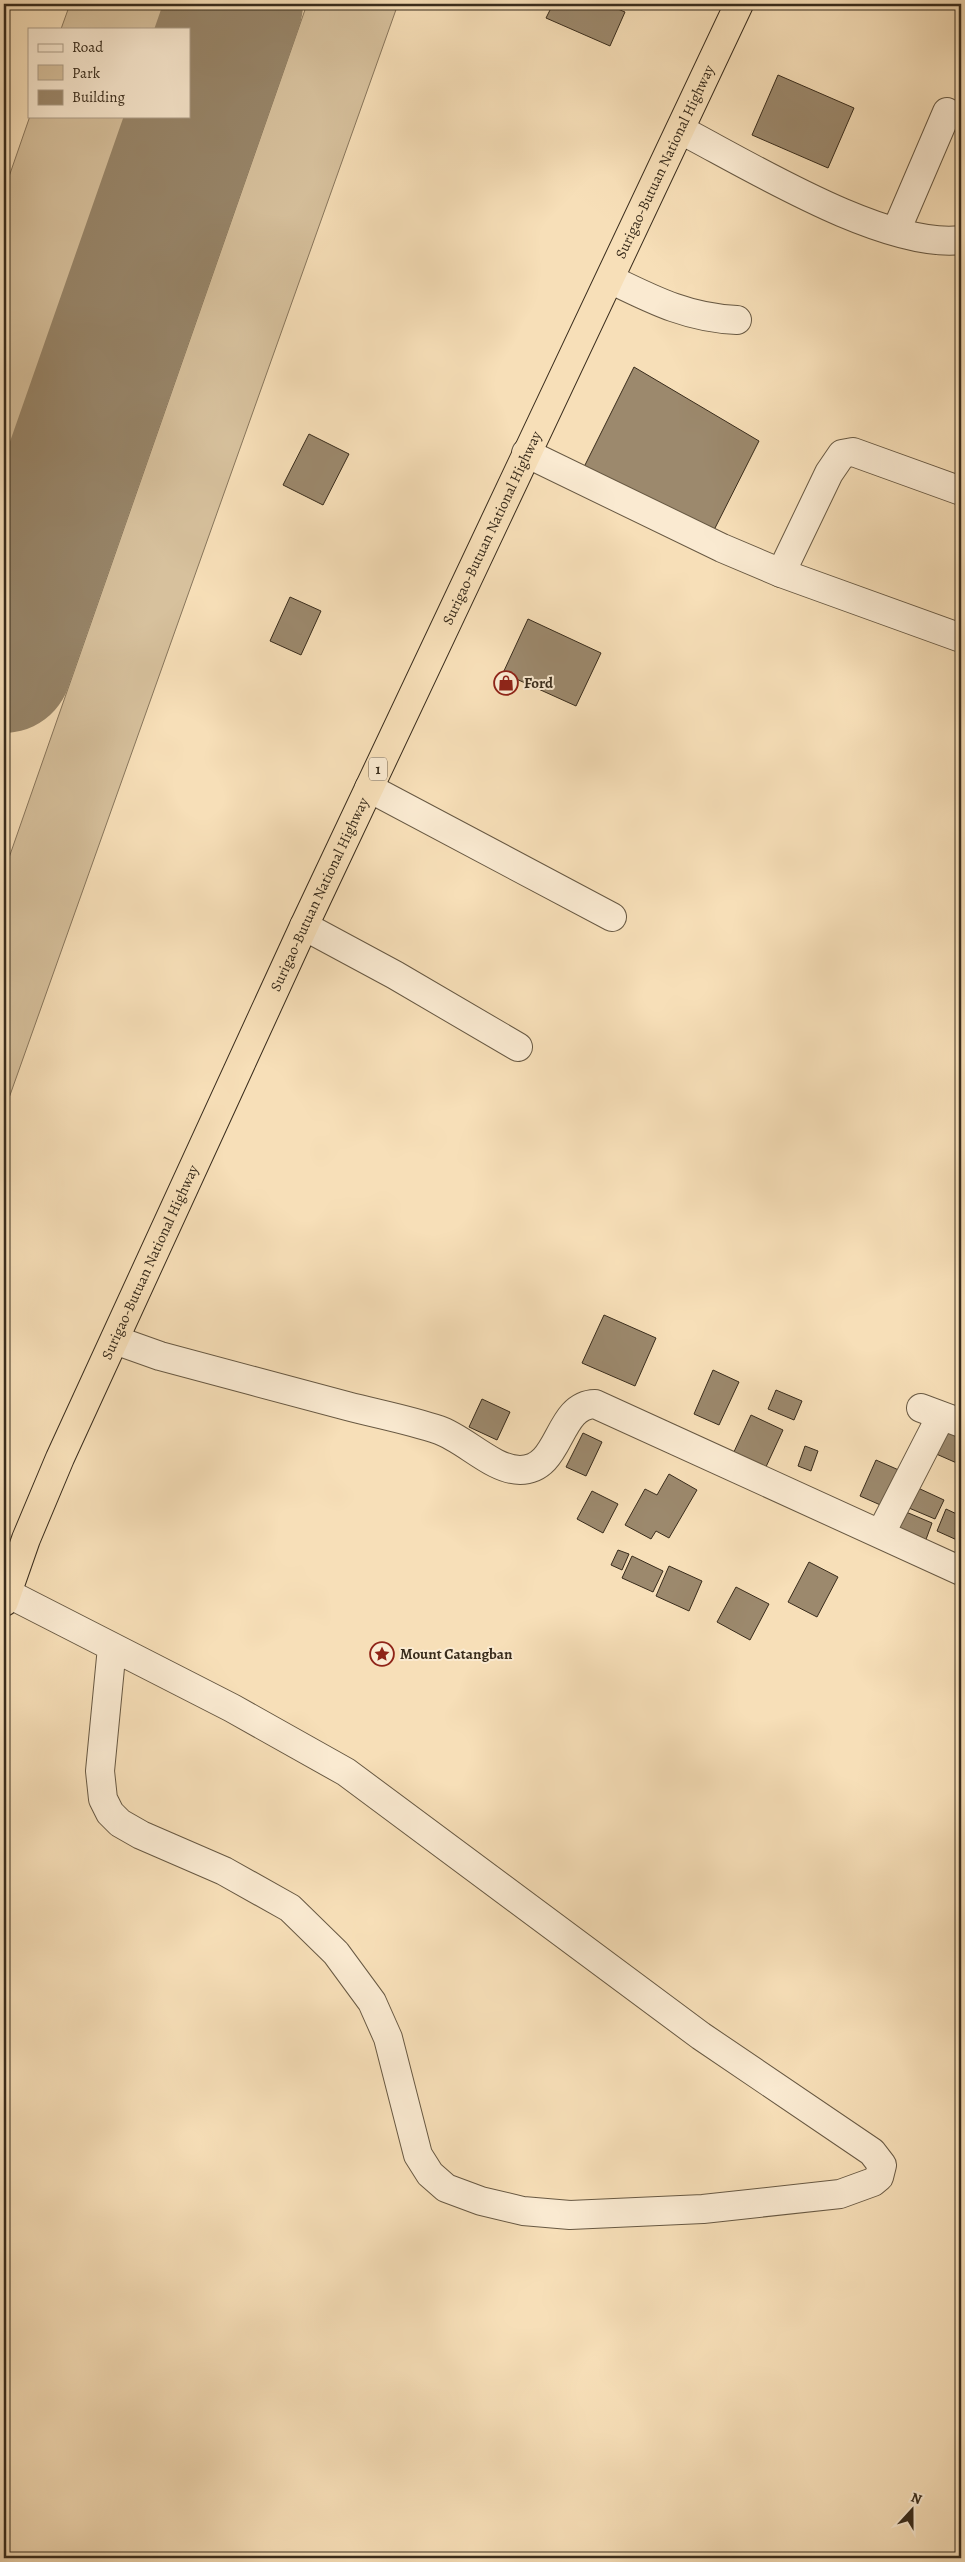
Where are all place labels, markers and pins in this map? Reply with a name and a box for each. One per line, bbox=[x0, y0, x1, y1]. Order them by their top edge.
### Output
shop icon: Ford bbox=[493, 670, 519, 696]
place label: Ford bbox=[524, 673, 554, 693]
place icon: Mount Catangban bbox=[369, 1641, 395, 1667]
place label: Mount Catangban bbox=[400, 1644, 513, 1664]

